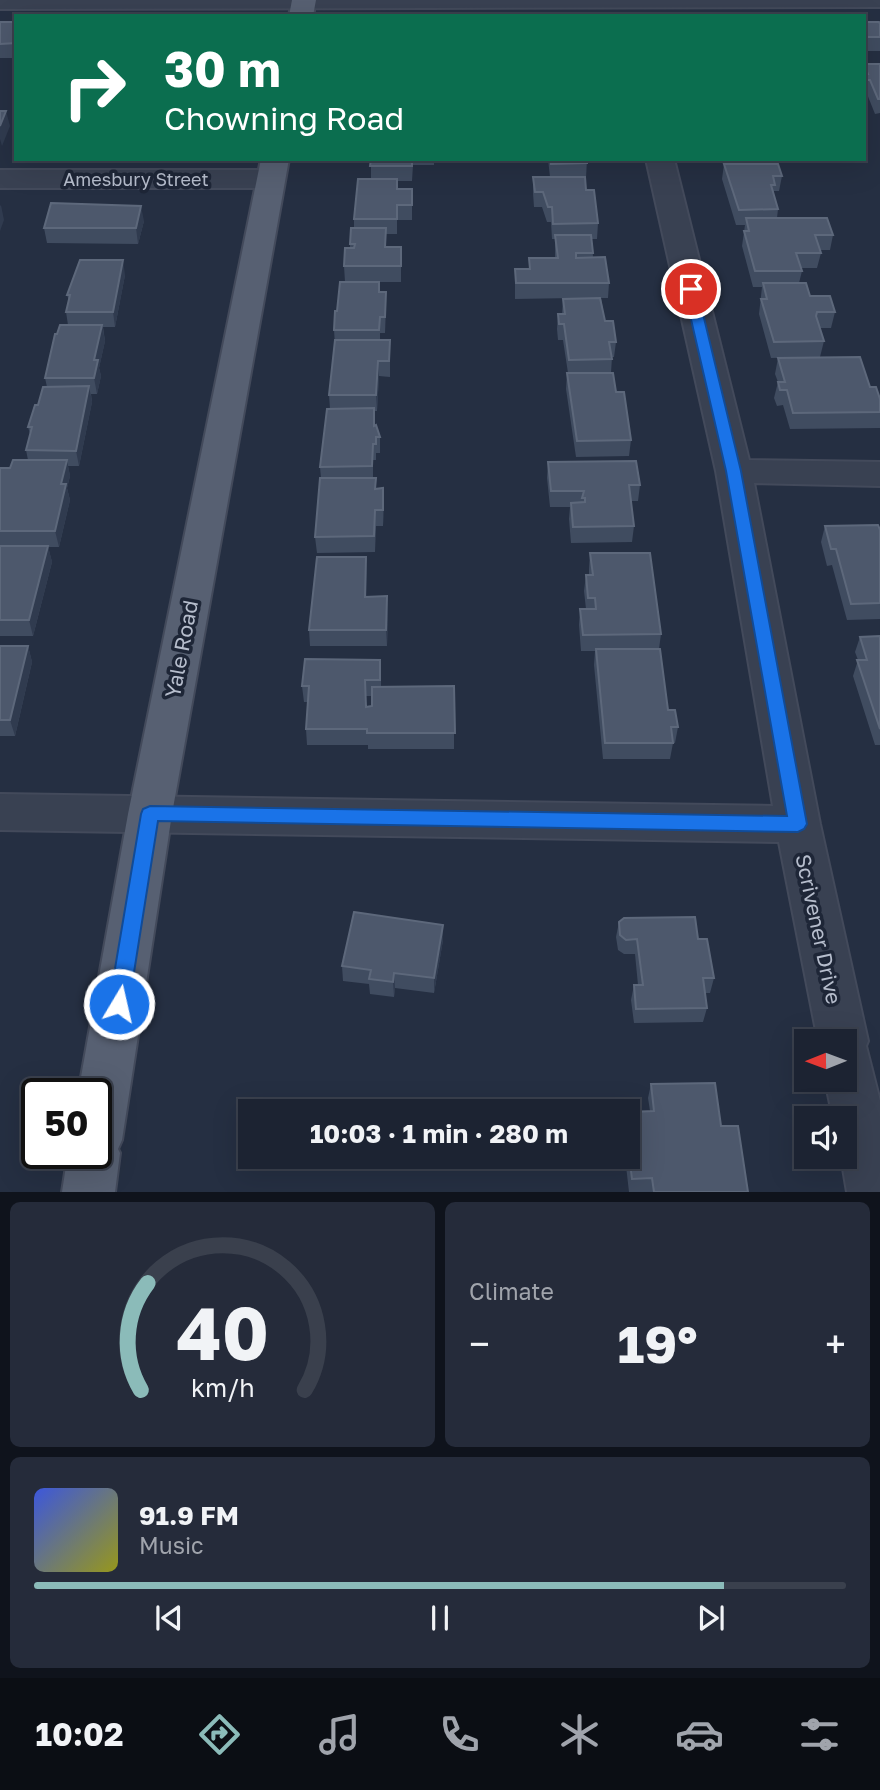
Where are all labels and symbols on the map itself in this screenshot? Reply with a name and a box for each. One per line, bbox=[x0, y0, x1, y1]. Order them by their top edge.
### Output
street label: Amesbury Street bbox=[63, 168, 209, 190]
pin bbox=[661, 259, 721, 319]
street label: Yale Road bbox=[159, 598, 203, 700]
street label: Scrivener Drive bbox=[790, 852, 848, 1006]
position arrow bbox=[82, 967, 156, 1041]
north arrow bbox=[794, 1029, 858, 1092]
speed limit sign: 50 bbox=[21, 1078, 112, 1169]

